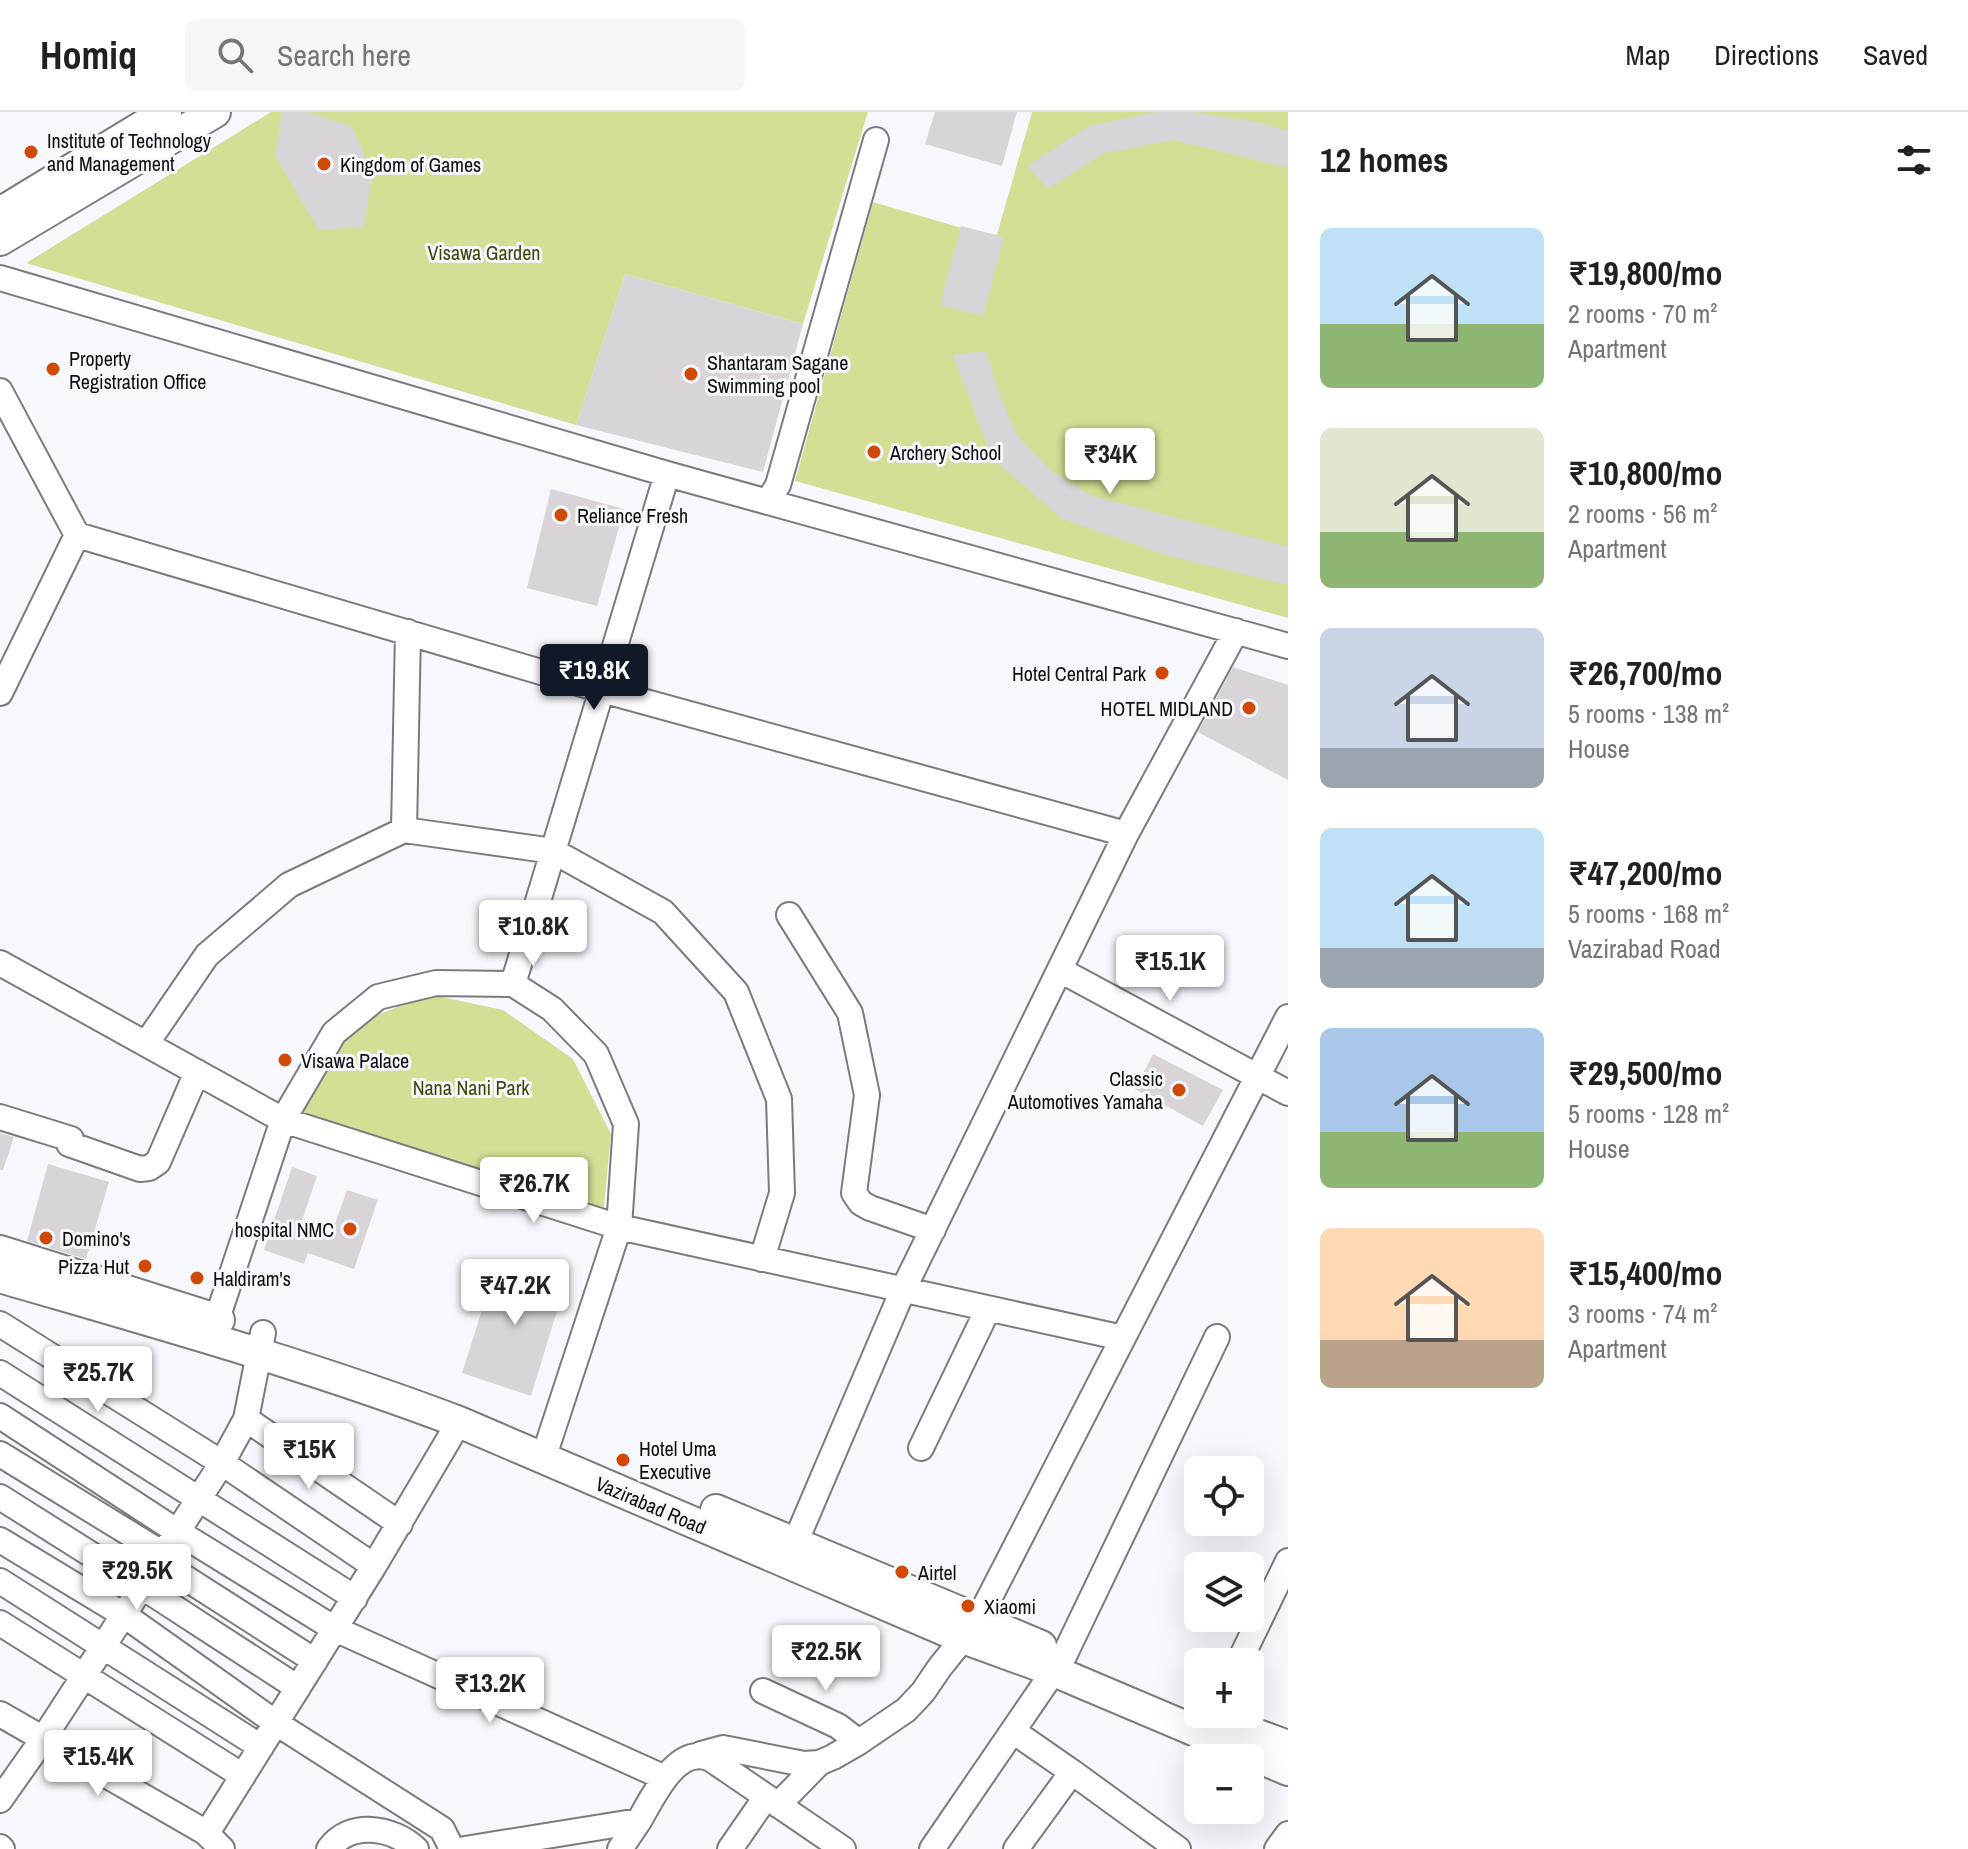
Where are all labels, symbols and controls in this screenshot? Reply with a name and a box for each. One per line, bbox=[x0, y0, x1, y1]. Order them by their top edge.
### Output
search box bbox=[185, 19, 745, 91]
text: Homiq bbox=[40, 30, 137, 81]
icon: search bbox=[213, 33, 257, 77]
text: Search here bbox=[277, 35, 411, 75]
text: Map bbox=[1626, 36, 1670, 74]
text: Directions bbox=[1714, 36, 1819, 74]
text: Saved bbox=[1863, 36, 1928, 74]
place label: Institute of Technology and Management bbox=[47, 127, 212, 177]
text: 12 homes bbox=[1320, 137, 1449, 183]
icon: filters bbox=[1892, 138, 1936, 182]
marker: Institute of Technology and Management bbox=[22, 143, 40, 161]
place label: Kingdom of Games bbox=[340, 151, 481, 178]
marker: Kingdom of Games bbox=[315, 155, 333, 173]
park label: Visawa Garden bbox=[428, 239, 540, 266]
text: ₹19,800/mo bbox=[1568, 250, 1723, 296]
icon: home bbox=[1384, 260, 1480, 356]
text: 2 rooms · 70 m² bbox=[1568, 296, 1717, 331]
text: Apartment bbox=[1568, 331, 1666, 366]
place label: Property Registration Office bbox=[69, 345, 206, 395]
place label: Shantaram Sagane Swimming pool bbox=[707, 349, 848, 399]
marker: Property Registration Office bbox=[44, 360, 62, 378]
marker: Shantaram Sagane Swimming pool bbox=[682, 365, 700, 383]
pin: ₹34K bbox=[1063, 428, 1157, 496]
text: ₹34K bbox=[1083, 436, 1137, 471]
place label: Archery School bbox=[889, 439, 1001, 466]
marker: Archery School bbox=[865, 443, 883, 461]
text: ₹10,800/mo bbox=[1568, 450, 1723, 496]
icon: home bbox=[1384, 460, 1480, 556]
text: 2 rooms · 56 m² bbox=[1568, 496, 1717, 531]
place label: Reliance Fresh bbox=[577, 502, 688, 529]
marker: Reliance Fresh bbox=[552, 506, 570, 524]
text: Apartment bbox=[1568, 531, 1666, 566]
pin: ₹19.8K bbox=[529, 644, 659, 712]
text: ₹26,700/mo bbox=[1568, 650, 1723, 696]
text: ₹19.8K bbox=[558, 652, 630, 687]
place label: Hotel Central Park bbox=[1012, 660, 1147, 687]
icon: home bbox=[1384, 660, 1480, 756]
marker: Hotel Central Park bbox=[1153, 664, 1171, 682]
place label: HOTEL MIDLAND bbox=[1101, 695, 1233, 722]
text: 5 rooms · 138 m² bbox=[1568, 696, 1729, 731]
marker: HOTEL MIDLAND bbox=[1240, 699, 1258, 717]
text: House bbox=[1568, 731, 1630, 766]
text: ₹47,200/mo bbox=[1568, 850, 1723, 896]
icon: home bbox=[1384, 860, 1480, 956]
text: 5 rooms · 168 m² bbox=[1568, 896, 1729, 931]
pin: ₹10.8K bbox=[468, 900, 598, 968]
text: ₹10.8K bbox=[497, 908, 569, 943]
text: Vazirabad Road bbox=[1568, 931, 1721, 966]
pin: ₹15.1K bbox=[1105, 935, 1235, 1003]
text: ₹15.1K bbox=[1134, 943, 1206, 978]
place label: Visawa Palace bbox=[301, 1047, 409, 1074]
text: ₹29,500/mo bbox=[1568, 1050, 1723, 1096]
marker: Visawa Palace bbox=[276, 1051, 294, 1069]
icon: home bbox=[1384, 1060, 1480, 1156]
place label: Classic Automotives Yamaha bbox=[1007, 1065, 1163, 1115]
park label: Nana Nani Park bbox=[413, 1074, 530, 1101]
marker: Classic Automotives Yamaha bbox=[1170, 1081, 1188, 1099]
text: 5 rooms · 128 m² bbox=[1568, 1096, 1729, 1131]
text: House bbox=[1568, 1131, 1630, 1166]
pin: ₹26.7K bbox=[469, 1157, 599, 1225]
text: ₹26.7K bbox=[498, 1165, 570, 1200]
place label: hospital NMC bbox=[235, 1216, 334, 1243]
marker: hospital NMC bbox=[341, 1220, 359, 1238]
place label: Domino's bbox=[62, 1225, 131, 1252]
marker: Domino's bbox=[37, 1229, 55, 1247]
text: ₹15,400/mo bbox=[1568, 1250, 1723, 1296]
place label: Pizza Hut bbox=[58, 1253, 129, 1280]
marker: Pizza Hut bbox=[136, 1257, 154, 1275]
pin: ₹47.2K bbox=[450, 1259, 580, 1327]
icon: home bbox=[1384, 1260, 1480, 1356]
place label: Haldiram's bbox=[213, 1265, 291, 1292]
text: ₹47.2K bbox=[479, 1267, 551, 1302]
marker: Haldiram's bbox=[188, 1269, 206, 1287]
text: 3 rooms · 74 m² bbox=[1568, 1296, 1717, 1331]
text: Apartment bbox=[1568, 1331, 1666, 1366]
pin: ₹25.7K bbox=[33, 1346, 163, 1414]
text: ₹25.7K bbox=[62, 1354, 134, 1389]
pin: ₹15K bbox=[262, 1423, 356, 1491]
text: ₹15K bbox=[282, 1431, 336, 1466]
place label: Hotel Uma Executive bbox=[639, 1435, 716, 1485]
marker: Hotel Uma Executive bbox=[614, 1451, 632, 1469]
map controls bbox=[1184, 1456, 1264, 1824]
button: locate bbox=[1184, 1456, 1264, 1536]
street label: Vazirabad Road bbox=[592, 1470, 710, 1540]
pin: ₹29.5K bbox=[72, 1544, 202, 1612]
text: ₹29.5K bbox=[101, 1552, 173, 1587]
button: layers bbox=[1184, 1552, 1264, 1632]
place label: Airtel bbox=[917, 1559, 956, 1586]
marker: Airtel bbox=[893, 1563, 911, 1581]
place label: Xiaomi bbox=[984, 1593, 1036, 1620]
marker: Xiaomi bbox=[959, 1597, 977, 1615]
pin: ₹22.5K bbox=[761, 1625, 891, 1693]
text: ₹22.5K bbox=[790, 1633, 862, 1668]
button: + bbox=[1184, 1648, 1264, 1728]
pin: ₹13.2K bbox=[425, 1657, 555, 1725]
text: ₹13.2K bbox=[454, 1665, 526, 1700]
pin: ₹15.4K bbox=[33, 1730, 163, 1798]
text: ₹15.4K bbox=[62, 1738, 134, 1773]
button: − bbox=[1184, 1744, 1264, 1824]

